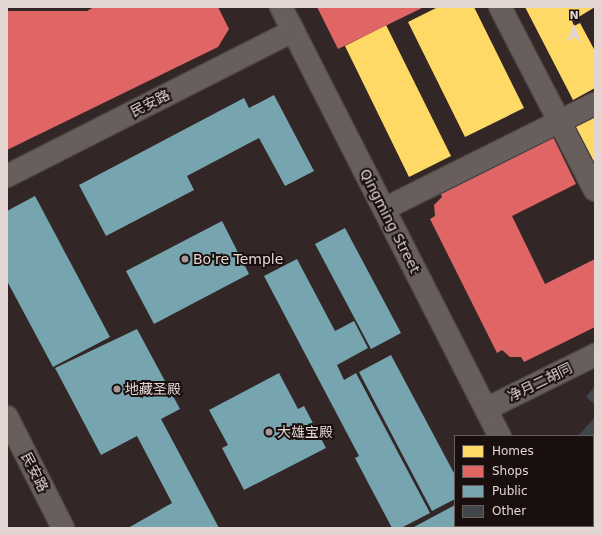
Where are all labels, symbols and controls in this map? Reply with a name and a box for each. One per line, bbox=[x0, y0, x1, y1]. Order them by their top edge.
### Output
north arrow bbox=[554, 8, 594, 48]
text: N bbox=[569, 9, 579, 22]
street label: 民安路 bbox=[127, 86, 173, 120]
street label: Qingming Street bbox=[356, 166, 424, 276]
place label: Bo're Temple bbox=[193, 251, 283, 267]
marker: Bo're Temple bbox=[180, 254, 190, 264]
street label: 净月二胡同 bbox=[505, 359, 575, 405]
place label: 地藏圣殿 bbox=[125, 381, 181, 397]
marker: 地藏圣殿 bbox=[112, 384, 122, 394]
place label: 大雄宝殿 bbox=[277, 424, 333, 440]
marker: 大雄宝殿 bbox=[264, 427, 274, 437]
legend bbox=[454, 435, 594, 527]
text: Homes bbox=[492, 444, 534, 458]
street label: 民安路 bbox=[18, 449, 52, 495]
text: Shops bbox=[492, 464, 528, 478]
text: Public bbox=[492, 484, 528, 498]
text: Other bbox=[492, 504, 526, 518]

